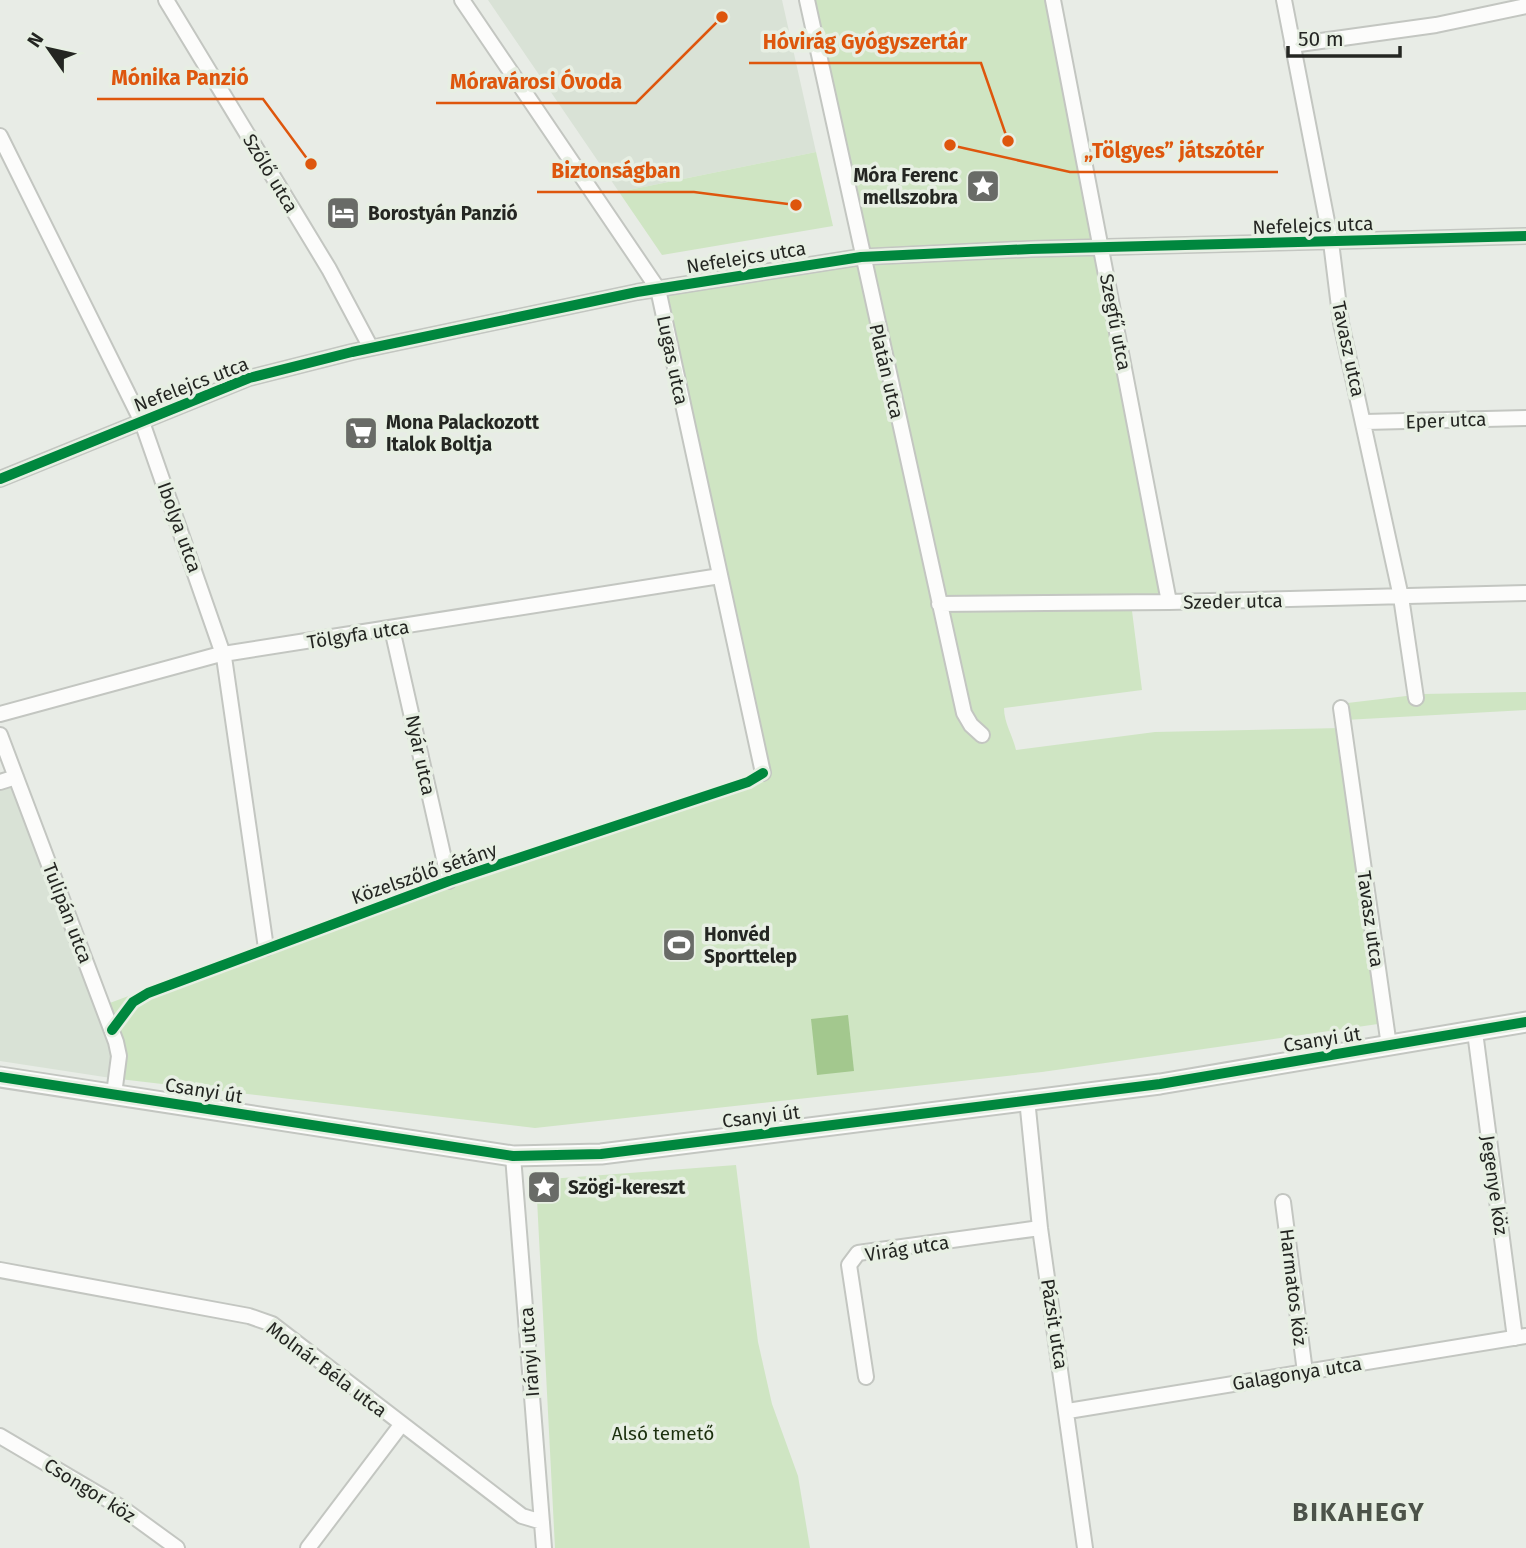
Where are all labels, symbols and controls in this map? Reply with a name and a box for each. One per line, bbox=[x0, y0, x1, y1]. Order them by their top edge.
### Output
north arrow bbox=[14, 14, 84, 84]
scale bar bbox=[1288, 14, 1400, 58]
callout: Hóvirág Gyógyszertár bbox=[749, 21, 981, 63]
text: 50 m bbox=[1298, 26, 1344, 52]
text: N bbox=[22, 28, 48, 51]
text: Hóvirág Gyógyszertár bbox=[763, 29, 968, 55]
callout: Mónika Panzió bbox=[97, 57, 263, 99]
callout: Móravárosi Óvoda bbox=[436, 61, 636, 103]
text: Mónika Panzió bbox=[111, 65, 249, 91]
text: Móravárosi Óvoda bbox=[450, 68, 622, 95]
street label: Szőlő utca bbox=[238, 130, 303, 217]
callout: „Tölgyes” játszótér bbox=[1070, 130, 1278, 172]
text: „Tölgyes” játszótér bbox=[1084, 138, 1265, 164]
callout: Biztonságban bbox=[537, 150, 694, 192]
text: Biztonságban bbox=[551, 158, 681, 184]
place label: Móra Ferenc mellszobra bbox=[853, 164, 958, 209]
place icon: Móra Ferenc mellszobra bbox=[964, 167, 1002, 205]
hotel icon: Borostyán Panzió bbox=[324, 194, 362, 232]
place label: Borostyán Panzió bbox=[368, 202, 518, 225]
street label: Nefelejcs utca bbox=[1252, 212, 1374, 239]
street label: Nefelejcs utca bbox=[685, 237, 808, 278]
street label: Szegfű utca bbox=[1095, 272, 1136, 372]
street label: Tavasz utca bbox=[1327, 299, 1370, 399]
street label: Lugas utca bbox=[652, 313, 693, 407]
street label: Platán utca bbox=[864, 321, 909, 421]
street label: Nefelejcs utca bbox=[131, 352, 252, 417]
street label: Eper utca bbox=[1405, 408, 1487, 433]
place label: Mona Palackozott Italok Boltja bbox=[386, 411, 540, 456]
supermarket icon: Mona Palackozott Italok Boltja bbox=[342, 414, 380, 452]
street label: Ibolya utca bbox=[153, 479, 207, 576]
street label: Szeder utca bbox=[1183, 589, 1283, 614]
street label: Tölgyfa utca bbox=[305, 615, 411, 654]
street label: Nyár utca bbox=[401, 713, 440, 797]
street label: Közelszőlő sétány bbox=[348, 838, 501, 909]
street label: Tulipán utca bbox=[38, 860, 97, 967]
street label: Tavasz utca bbox=[1352, 869, 1389, 969]
place label: Honvéd Sporttelep bbox=[704, 923, 797, 968]
sports icon: Honvéd Sporttelep bbox=[660, 926, 698, 964]
street label: Csanyi út bbox=[1282, 1022, 1363, 1057]
street label: Csanyi út bbox=[164, 1073, 244, 1108]
street label: Csanyi út bbox=[721, 1100, 801, 1133]
street label: Jegenye köz bbox=[1476, 1134, 1513, 1236]
place icon: Szögi-kereszt bbox=[525, 1168, 563, 1206]
place label: Szögi-kereszt bbox=[568, 1176, 686, 1199]
street label: Harmatos köz bbox=[1275, 1227, 1312, 1347]
street label: Virág utca bbox=[864, 1231, 951, 1266]
street label: Pázsit utca bbox=[1036, 1277, 1073, 1371]
street label: Irányi utca bbox=[515, 1306, 544, 1398]
street label: Molnár Béla utca bbox=[262, 1317, 391, 1422]
street label: Galagonya utca bbox=[1231, 1352, 1363, 1395]
park label: Alsó temető bbox=[612, 1422, 714, 1445]
street label: Csongor köz bbox=[40, 1453, 140, 1528]
district label: BIKAHEGY bbox=[1292, 1497, 1426, 1528]

